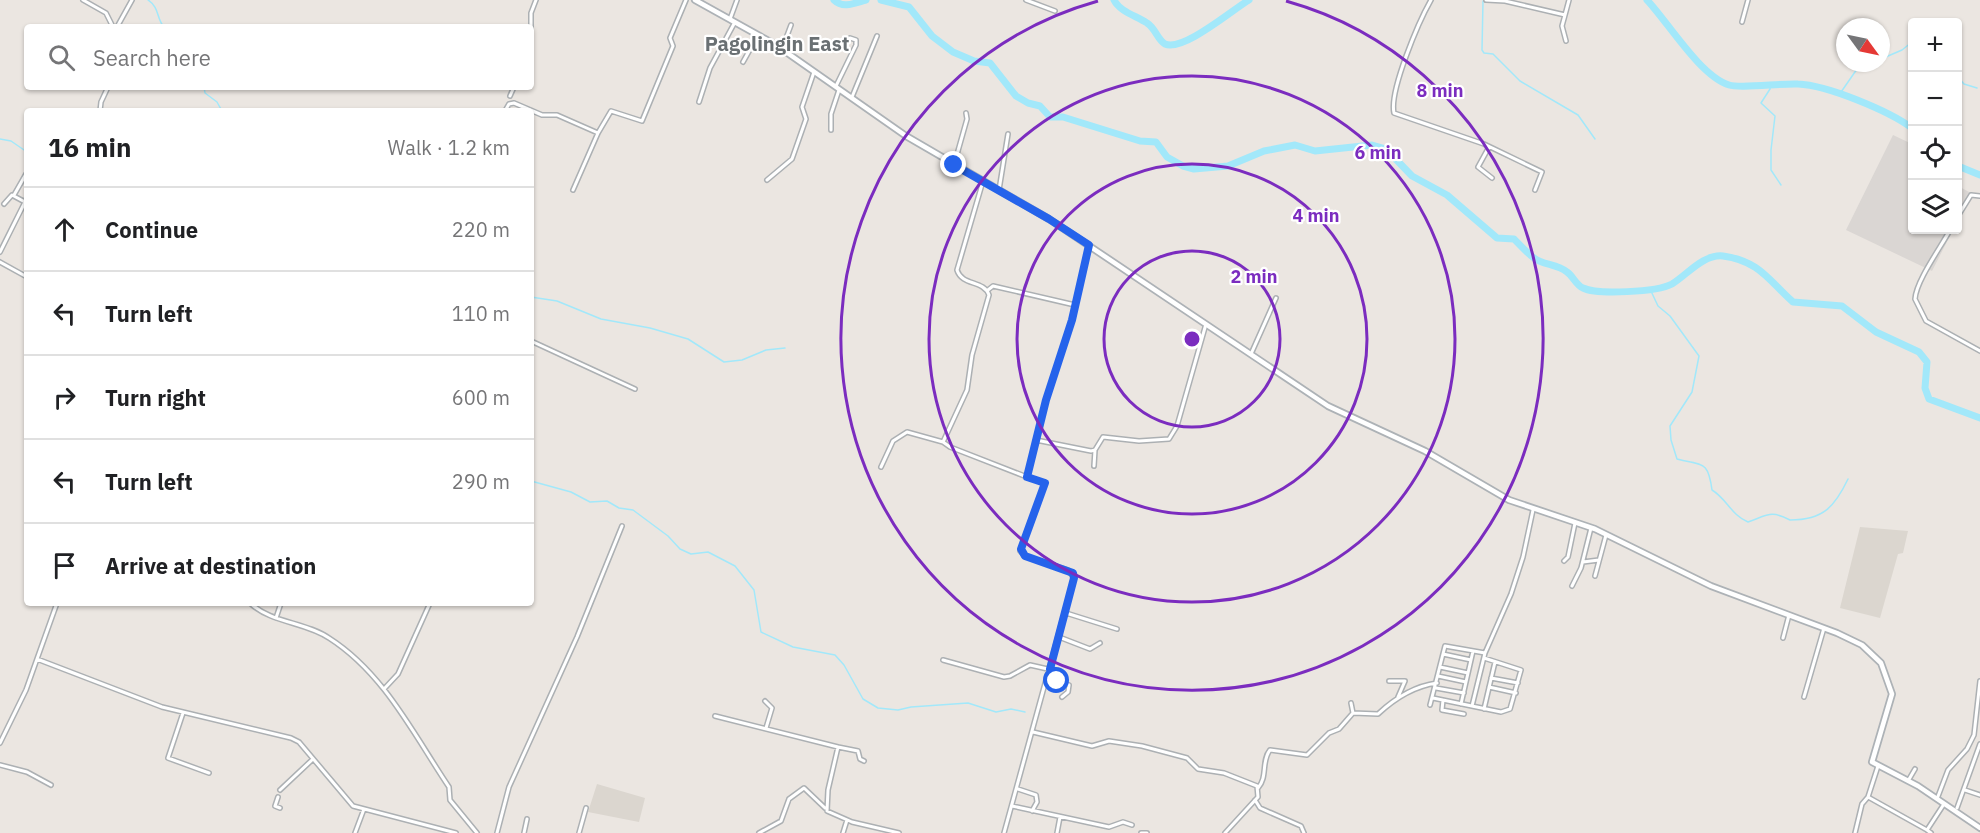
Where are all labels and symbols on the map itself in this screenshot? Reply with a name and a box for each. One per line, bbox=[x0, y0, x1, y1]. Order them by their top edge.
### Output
north arrow bbox=[1836, 18, 1890, 72]
district label: Pagolingin East bbox=[705, 30, 849, 57]
text: 8 min bbox=[1416, 79, 1464, 102]
text: 6 min bbox=[1354, 141, 1402, 164]
route end bbox=[940, 151, 966, 177]
text: 4 min bbox=[1292, 204, 1340, 227]
text: 2 min bbox=[1230, 265, 1278, 288]
centre of rings bbox=[1182, 329, 1202, 349]
route start bbox=[1043, 667, 1069, 693]

